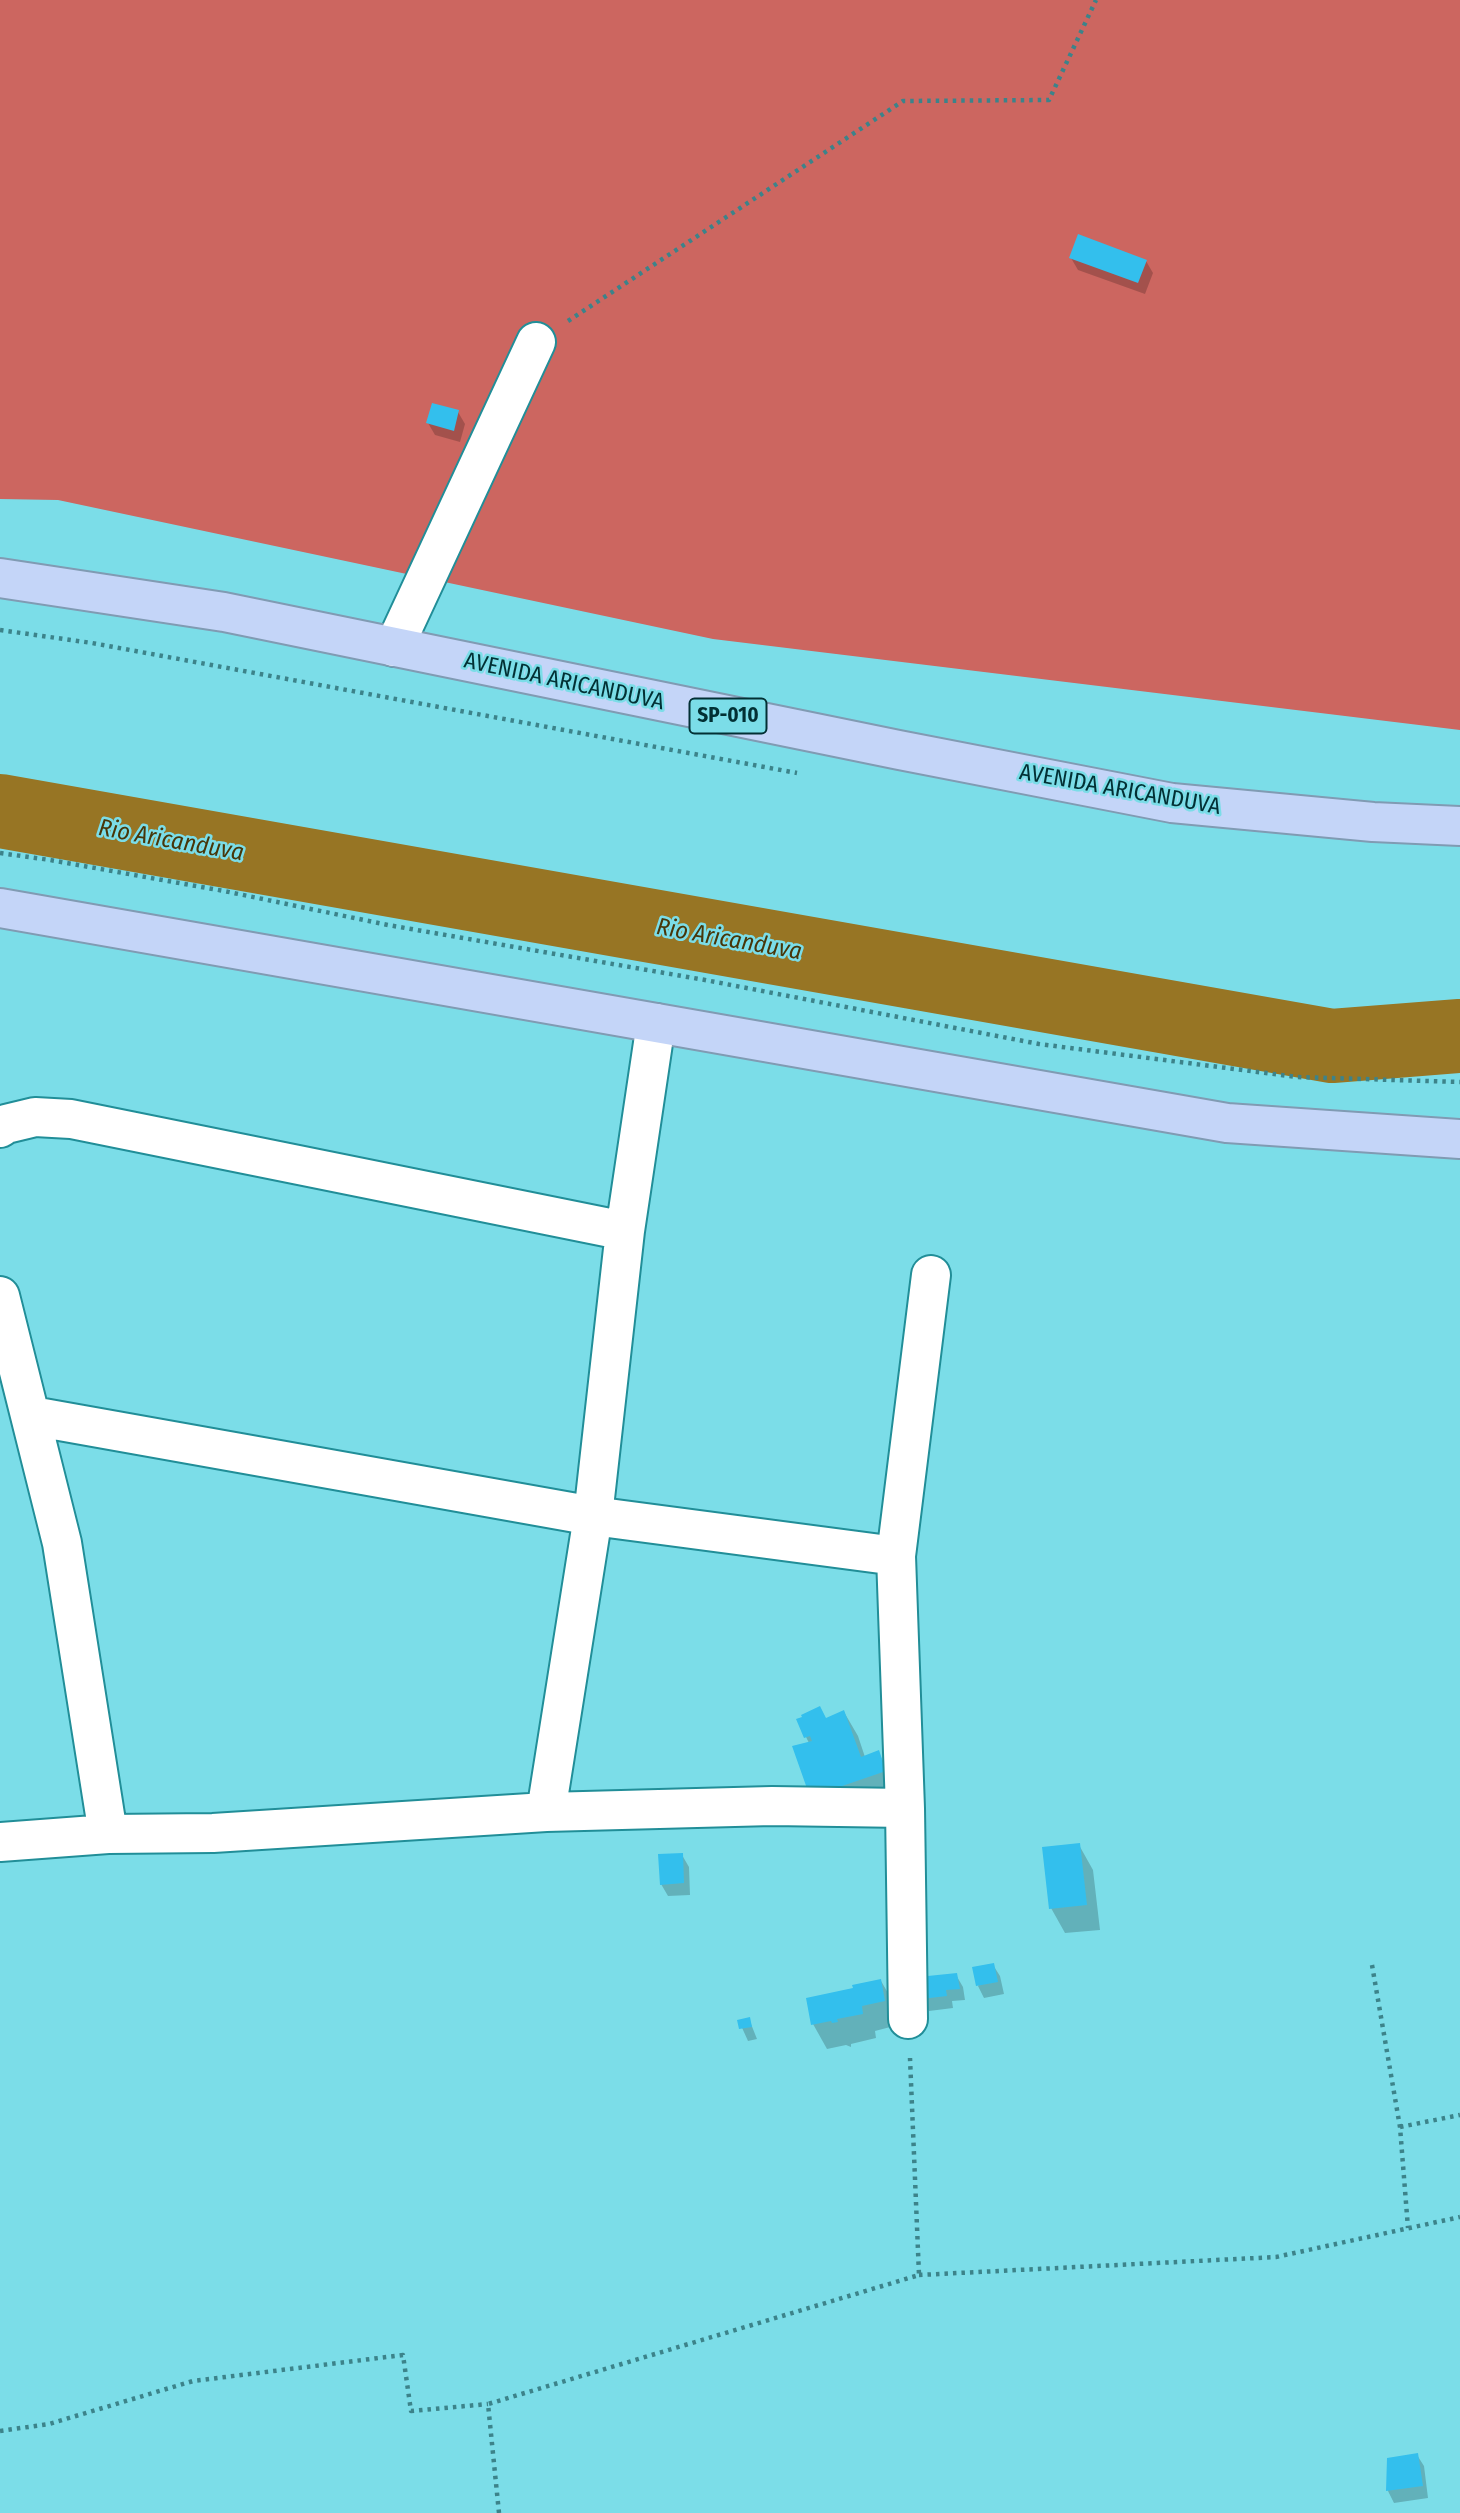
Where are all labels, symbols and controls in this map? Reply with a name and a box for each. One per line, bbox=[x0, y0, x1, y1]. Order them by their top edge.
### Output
street label: AVENIDA ARICANDUVA bbox=[462, 647, 666, 717]
road number: SP-010 bbox=[690, 698, 766, 734]
street label: AVENIDA ARICANDUVA bbox=[1017, 759, 1223, 821]
water label: Rio Aricanduva bbox=[96, 814, 246, 868]
water label: Rio Aricanduva bbox=[654, 913, 804, 967]

